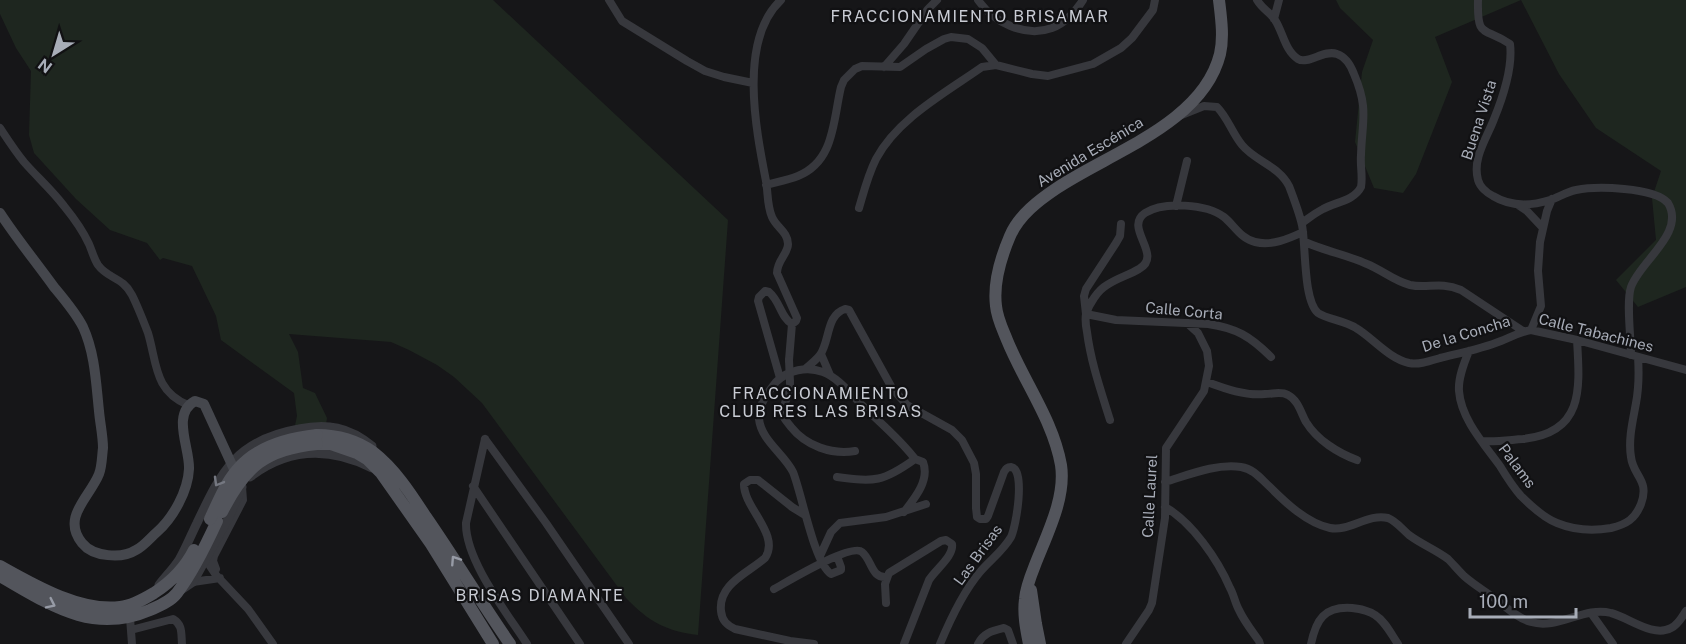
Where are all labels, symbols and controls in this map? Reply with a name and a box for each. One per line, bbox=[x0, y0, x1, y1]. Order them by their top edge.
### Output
district label: FRACCIONAMIENTO BRISAMAR bbox=[830, 7, 1110, 26]
north arrow bbox=[24, 24, 84, 84]
text: N bbox=[35, 54, 56, 77]
street label: Buena Vista bbox=[1458, 78, 1499, 162]
street label: Avenida Escénica bbox=[1034, 113, 1146, 190]
street label: Calle Corta bbox=[1145, 299, 1223, 322]
street label: Calle Tabachines bbox=[1537, 310, 1655, 355]
street label: De la Concha bbox=[1420, 312, 1512, 355]
district label: FRACCIONAMIENTO CLUB RES LAS BRISAS bbox=[719, 384, 923, 421]
street label: Palams bbox=[1495, 440, 1540, 491]
street label: Calle Laurel bbox=[1139, 454, 1160, 538]
one-way arrow bbox=[213, 476, 225, 486]
street label: Las Brisas bbox=[950, 521, 1005, 588]
one-way arrow bbox=[451, 556, 462, 567]
scale bar bbox=[1470, 581, 1576, 619]
district label: BRISAS DIAMANTE bbox=[456, 586, 624, 605]
text: 100 m bbox=[1479, 591, 1528, 612]
one-way arrow bbox=[45, 597, 56, 609]

